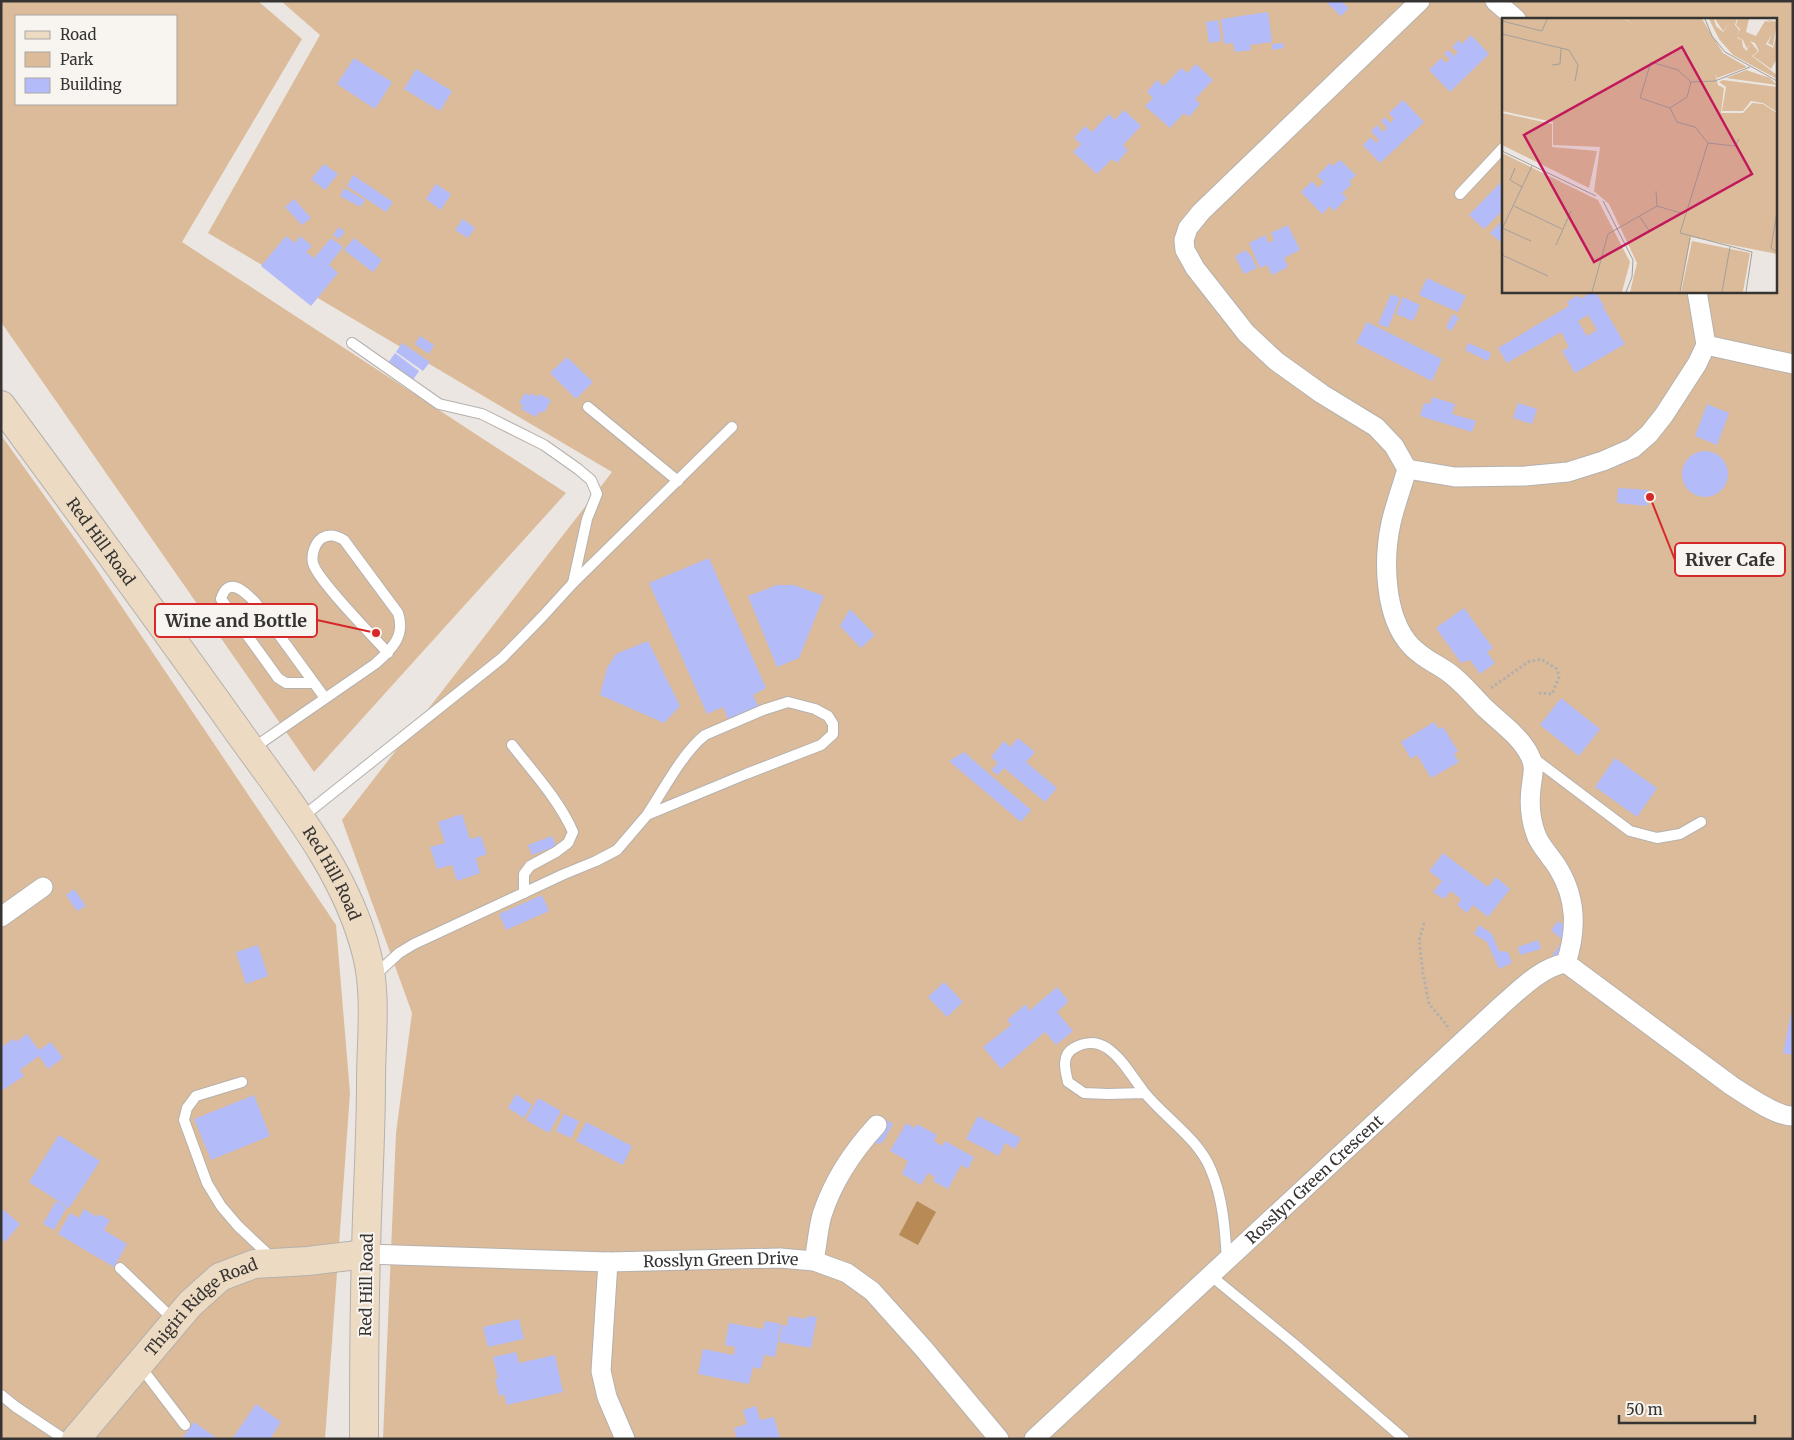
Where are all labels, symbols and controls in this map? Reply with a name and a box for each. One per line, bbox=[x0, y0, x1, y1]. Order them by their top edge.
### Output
legend bbox=[15, 15, 178, 105]
inset map bbox=[1502, 18, 1776, 292]
text: Road bbox=[60, 25, 96, 44]
text: Park bbox=[60, 50, 94, 69]
text: Building bbox=[60, 75, 122, 94]
street label: Red Hill Road bbox=[62, 494, 140, 589]
callout: River Cafe bbox=[1675, 543, 1785, 576]
text: River Cafe bbox=[1685, 548, 1775, 571]
callout: Wine and Bottle bbox=[155, 604, 317, 637]
text: Wine and Bottle bbox=[164, 609, 307, 632]
street label: Red Hill Road bbox=[299, 823, 365, 923]
street label: Rosslyn Green Crescent bbox=[1241, 1110, 1388, 1248]
street label: Red Hill Road bbox=[355, 1233, 377, 1337]
street label: Rosslyn Green Drive bbox=[643, 1248, 799, 1271]
street label: Thigiri Ridge Road bbox=[140, 1254, 261, 1360]
scale bar bbox=[1619, 1392, 1755, 1424]
text: 50 m bbox=[1626, 1400, 1663, 1419]

